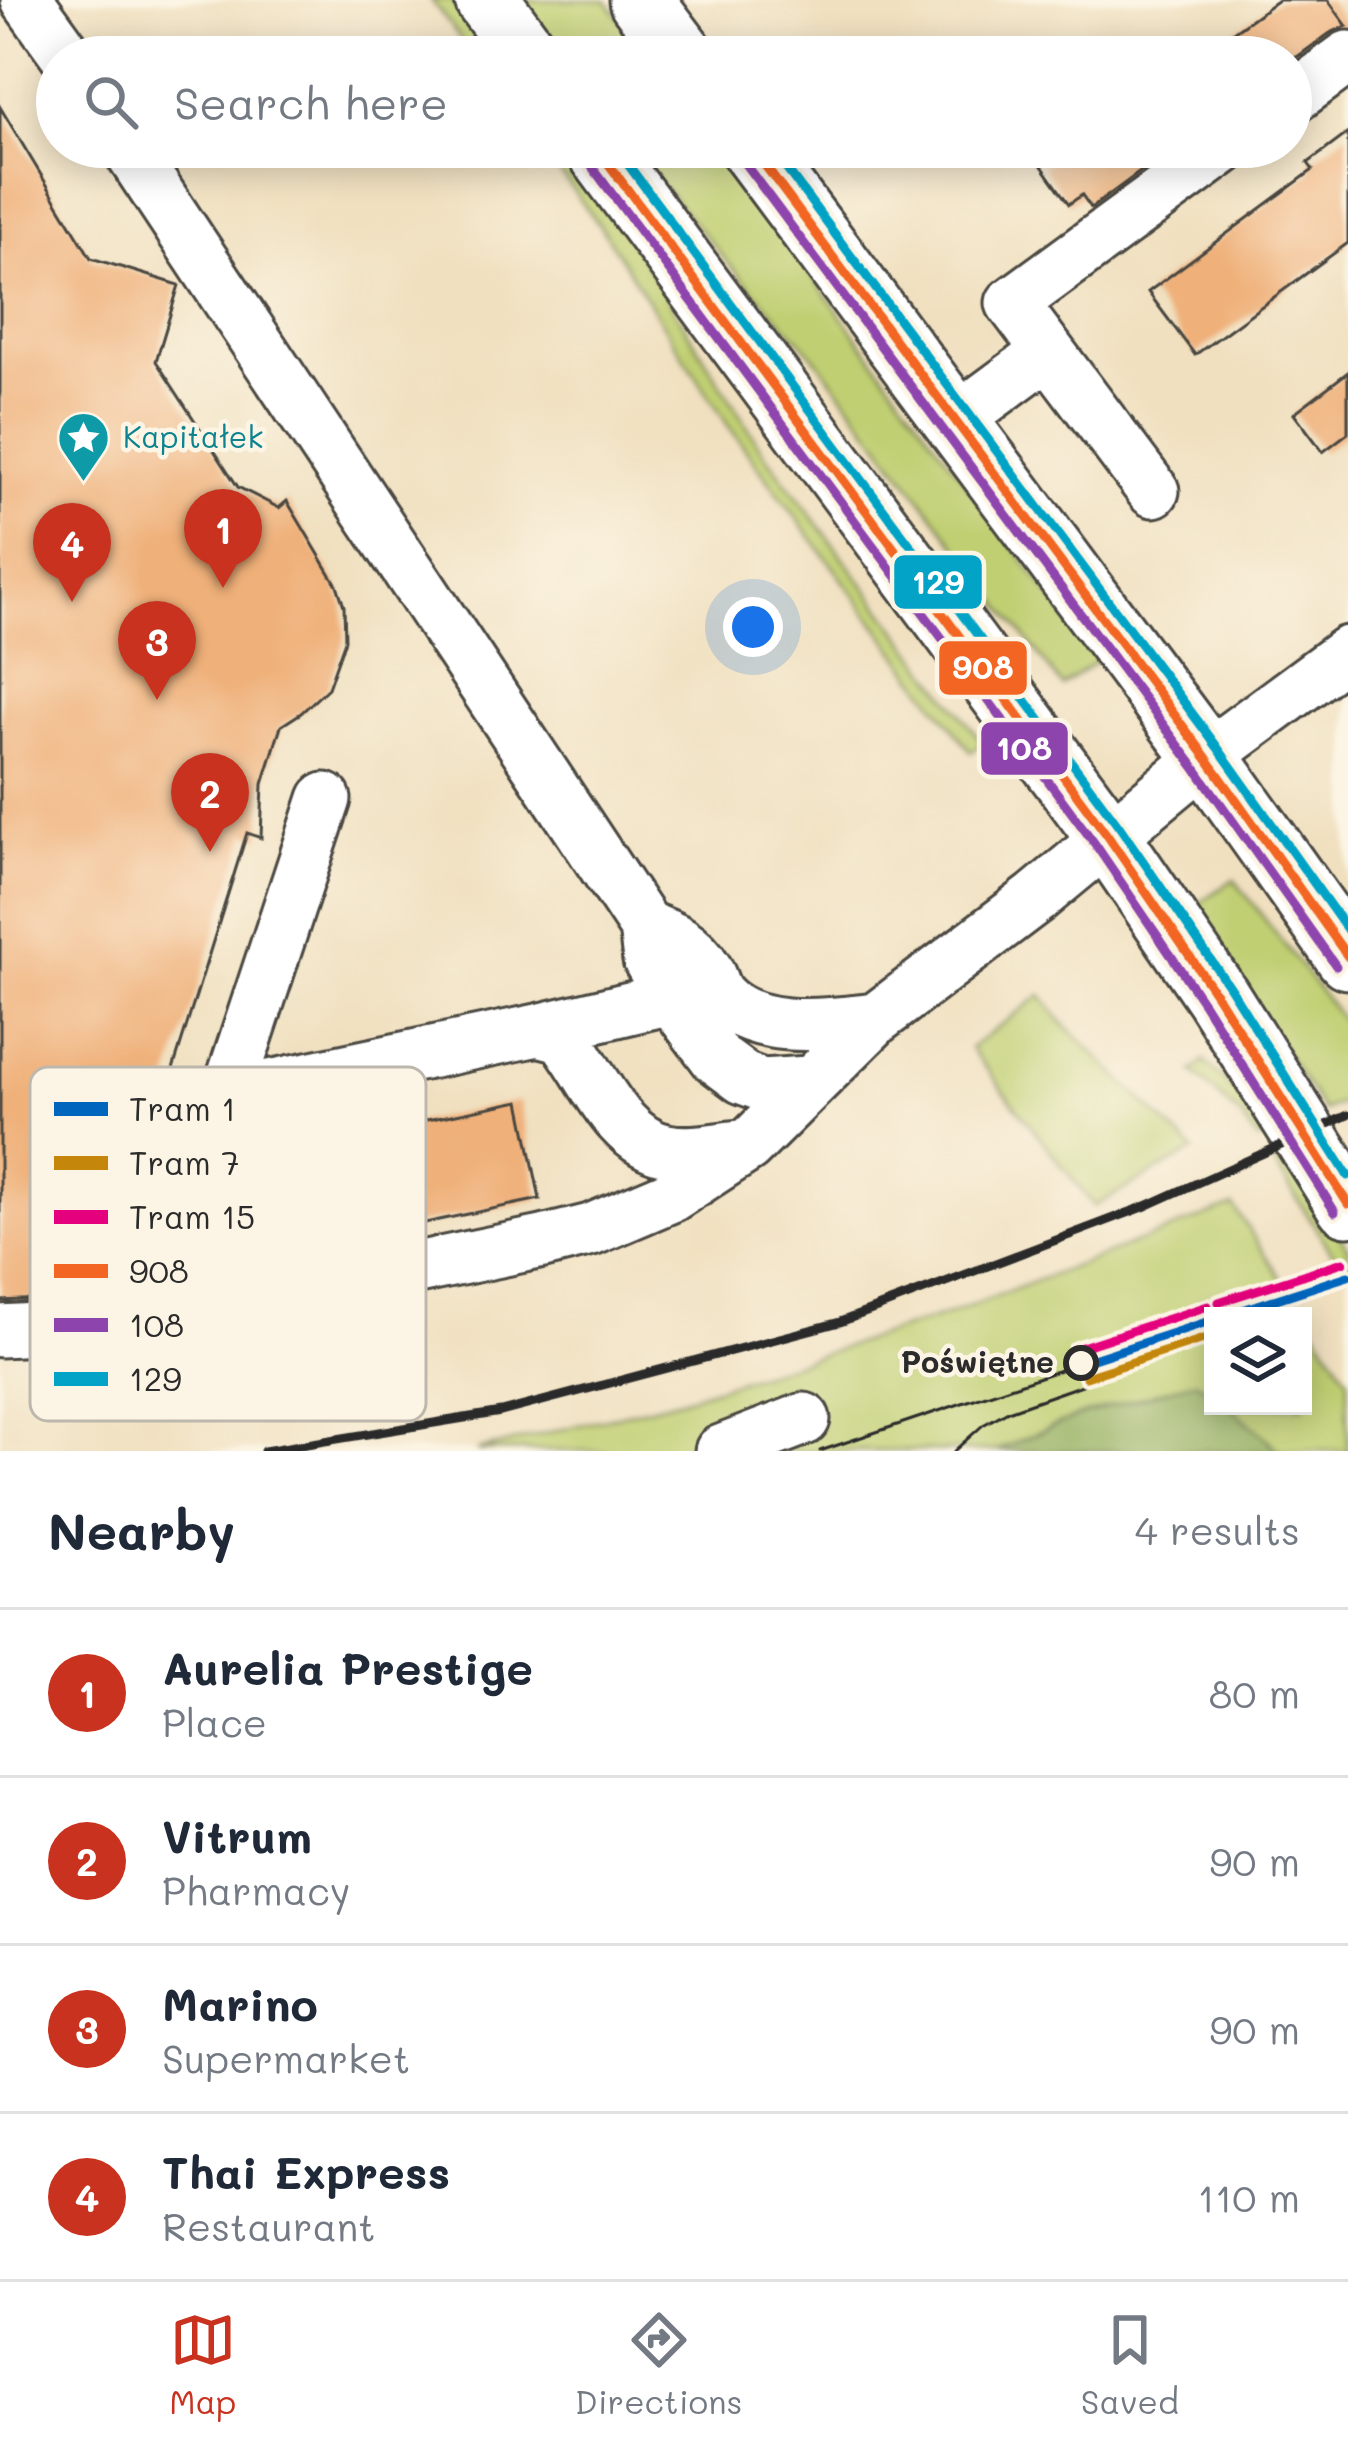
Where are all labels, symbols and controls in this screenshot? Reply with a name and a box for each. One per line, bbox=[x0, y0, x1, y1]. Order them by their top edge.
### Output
search box bbox=[36, 36, 1312, 168]
icon: search bbox=[78, 69, 144, 135]
text: Search here bbox=[174, 73, 448, 131]
place icon: Kapitałek bbox=[56, 410, 112, 484]
place label: Kapitałek bbox=[123, 416, 263, 456]
pin: 1 bbox=[184, 489, 262, 588]
pin: 4 bbox=[33, 503, 111, 602]
line badge: 129 bbox=[892, 553, 984, 611]
text: 129 bbox=[912, 559, 965, 602]
your location bbox=[723, 597, 783, 657]
pin: 3 bbox=[118, 601, 196, 700]
line badge: 908 bbox=[937, 639, 1029, 697]
text: 908 bbox=[952, 644, 1014, 687]
line badge: 108 bbox=[979, 720, 1070, 777]
text: 108 bbox=[996, 725, 1052, 768]
pin: 2 bbox=[171, 753, 249, 852]
legend bbox=[30, 1067, 426, 1421]
text: Tram 1 bbox=[129, 1086, 236, 1129]
text: Tram 7 bbox=[129, 1140, 240, 1183]
text: Tram 15 bbox=[129, 1194, 255, 1237]
text: 908 bbox=[129, 1248, 189, 1291]
text: 108 bbox=[129, 1302, 184, 1345]
map controls bbox=[1204, 1307, 1312, 1415]
button: layers bbox=[1204, 1307, 1312, 1415]
place label: Poświętne bbox=[901, 1341, 1054, 1381]
marker: Poświętne bbox=[1065, 1347, 1097, 1379]
text: 129 bbox=[129, 1356, 182, 1399]
text: Nearby bbox=[48, 1496, 235, 1563]
text: 4 results bbox=[1135, 1504, 1300, 1555]
text: Aurelia Prestige bbox=[162, 1638, 533, 1696]
text: 1 bbox=[78, 1667, 96, 1718]
text: 80 m bbox=[1209, 1667, 1300, 1718]
text: Place bbox=[162, 1696, 267, 1747]
text: Vitrum bbox=[162, 1806, 312, 1864]
text: 2 bbox=[76, 1835, 98, 1886]
text: 90 m bbox=[1209, 1835, 1300, 1886]
text: Pharmacy bbox=[162, 1864, 350, 1915]
text: Marino bbox=[162, 1974, 318, 2032]
text: 3 bbox=[75, 2003, 99, 2054]
text: 90 m bbox=[1209, 2003, 1300, 2054]
text: Supermarket bbox=[162, 2032, 410, 2083]
text: Thai Express bbox=[162, 2142, 450, 2200]
text: 4 bbox=[75, 2171, 99, 2222]
text: 110 m bbox=[1198, 2171, 1300, 2222]
text: Restaurant bbox=[162, 2200, 376, 2251]
tab: Map bbox=[169, 2307, 236, 2422]
tab: Directions bbox=[575, 2307, 742, 2422]
tab: Saved bbox=[1081, 2307, 1179, 2422]

